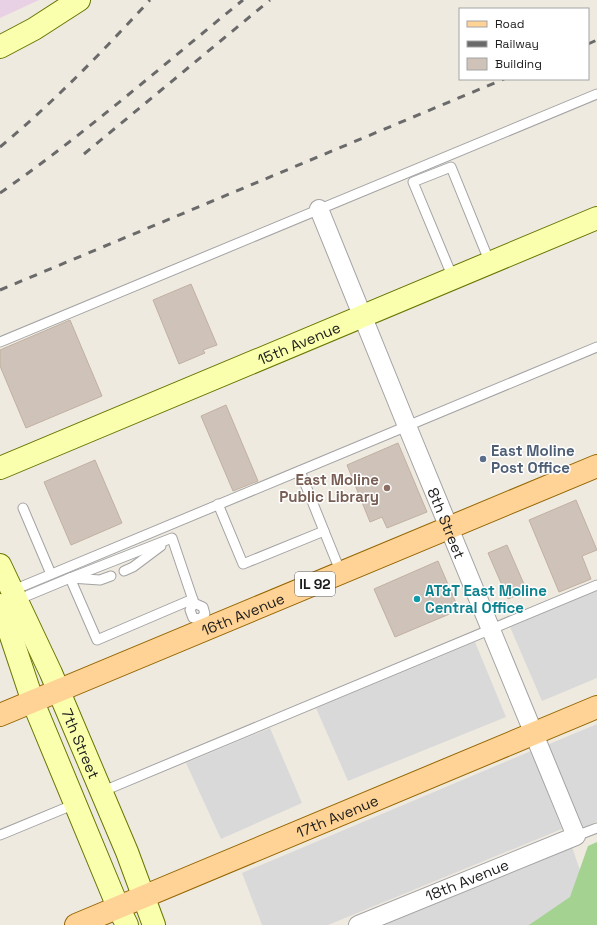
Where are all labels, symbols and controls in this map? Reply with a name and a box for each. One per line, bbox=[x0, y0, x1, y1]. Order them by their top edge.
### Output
legend bbox=[459, 8, 589, 80]
text: Road bbox=[495, 16, 524, 32]
text: Railway bbox=[495, 36, 539, 52]
text: Building bbox=[495, 56, 542, 72]
street label: 15th Avenue bbox=[255, 317, 343, 369]
place label: East Moline Post Office bbox=[491, 441, 575, 477]
marker: East Moline Post Office bbox=[478, 454, 488, 464]
place label: East Moline Public Library bbox=[279, 470, 379, 506]
marker: East Moline Public Library bbox=[382, 483, 392, 493]
street label: 8th Street bbox=[424, 485, 470, 561]
road number: IL 92 bbox=[295, 572, 335, 596]
place label: AT&T East Moline Central Office bbox=[425, 581, 547, 617]
street label: 16th Avenue bbox=[198, 588, 287, 640]
marker: AT&T East Moline Central Office bbox=[412, 594, 422, 604]
street label: 7th Street bbox=[58, 706, 104, 781]
street label: 17th Avenue bbox=[293, 790, 381, 841]
street label: 18th Avenue bbox=[422, 855, 512, 905]

